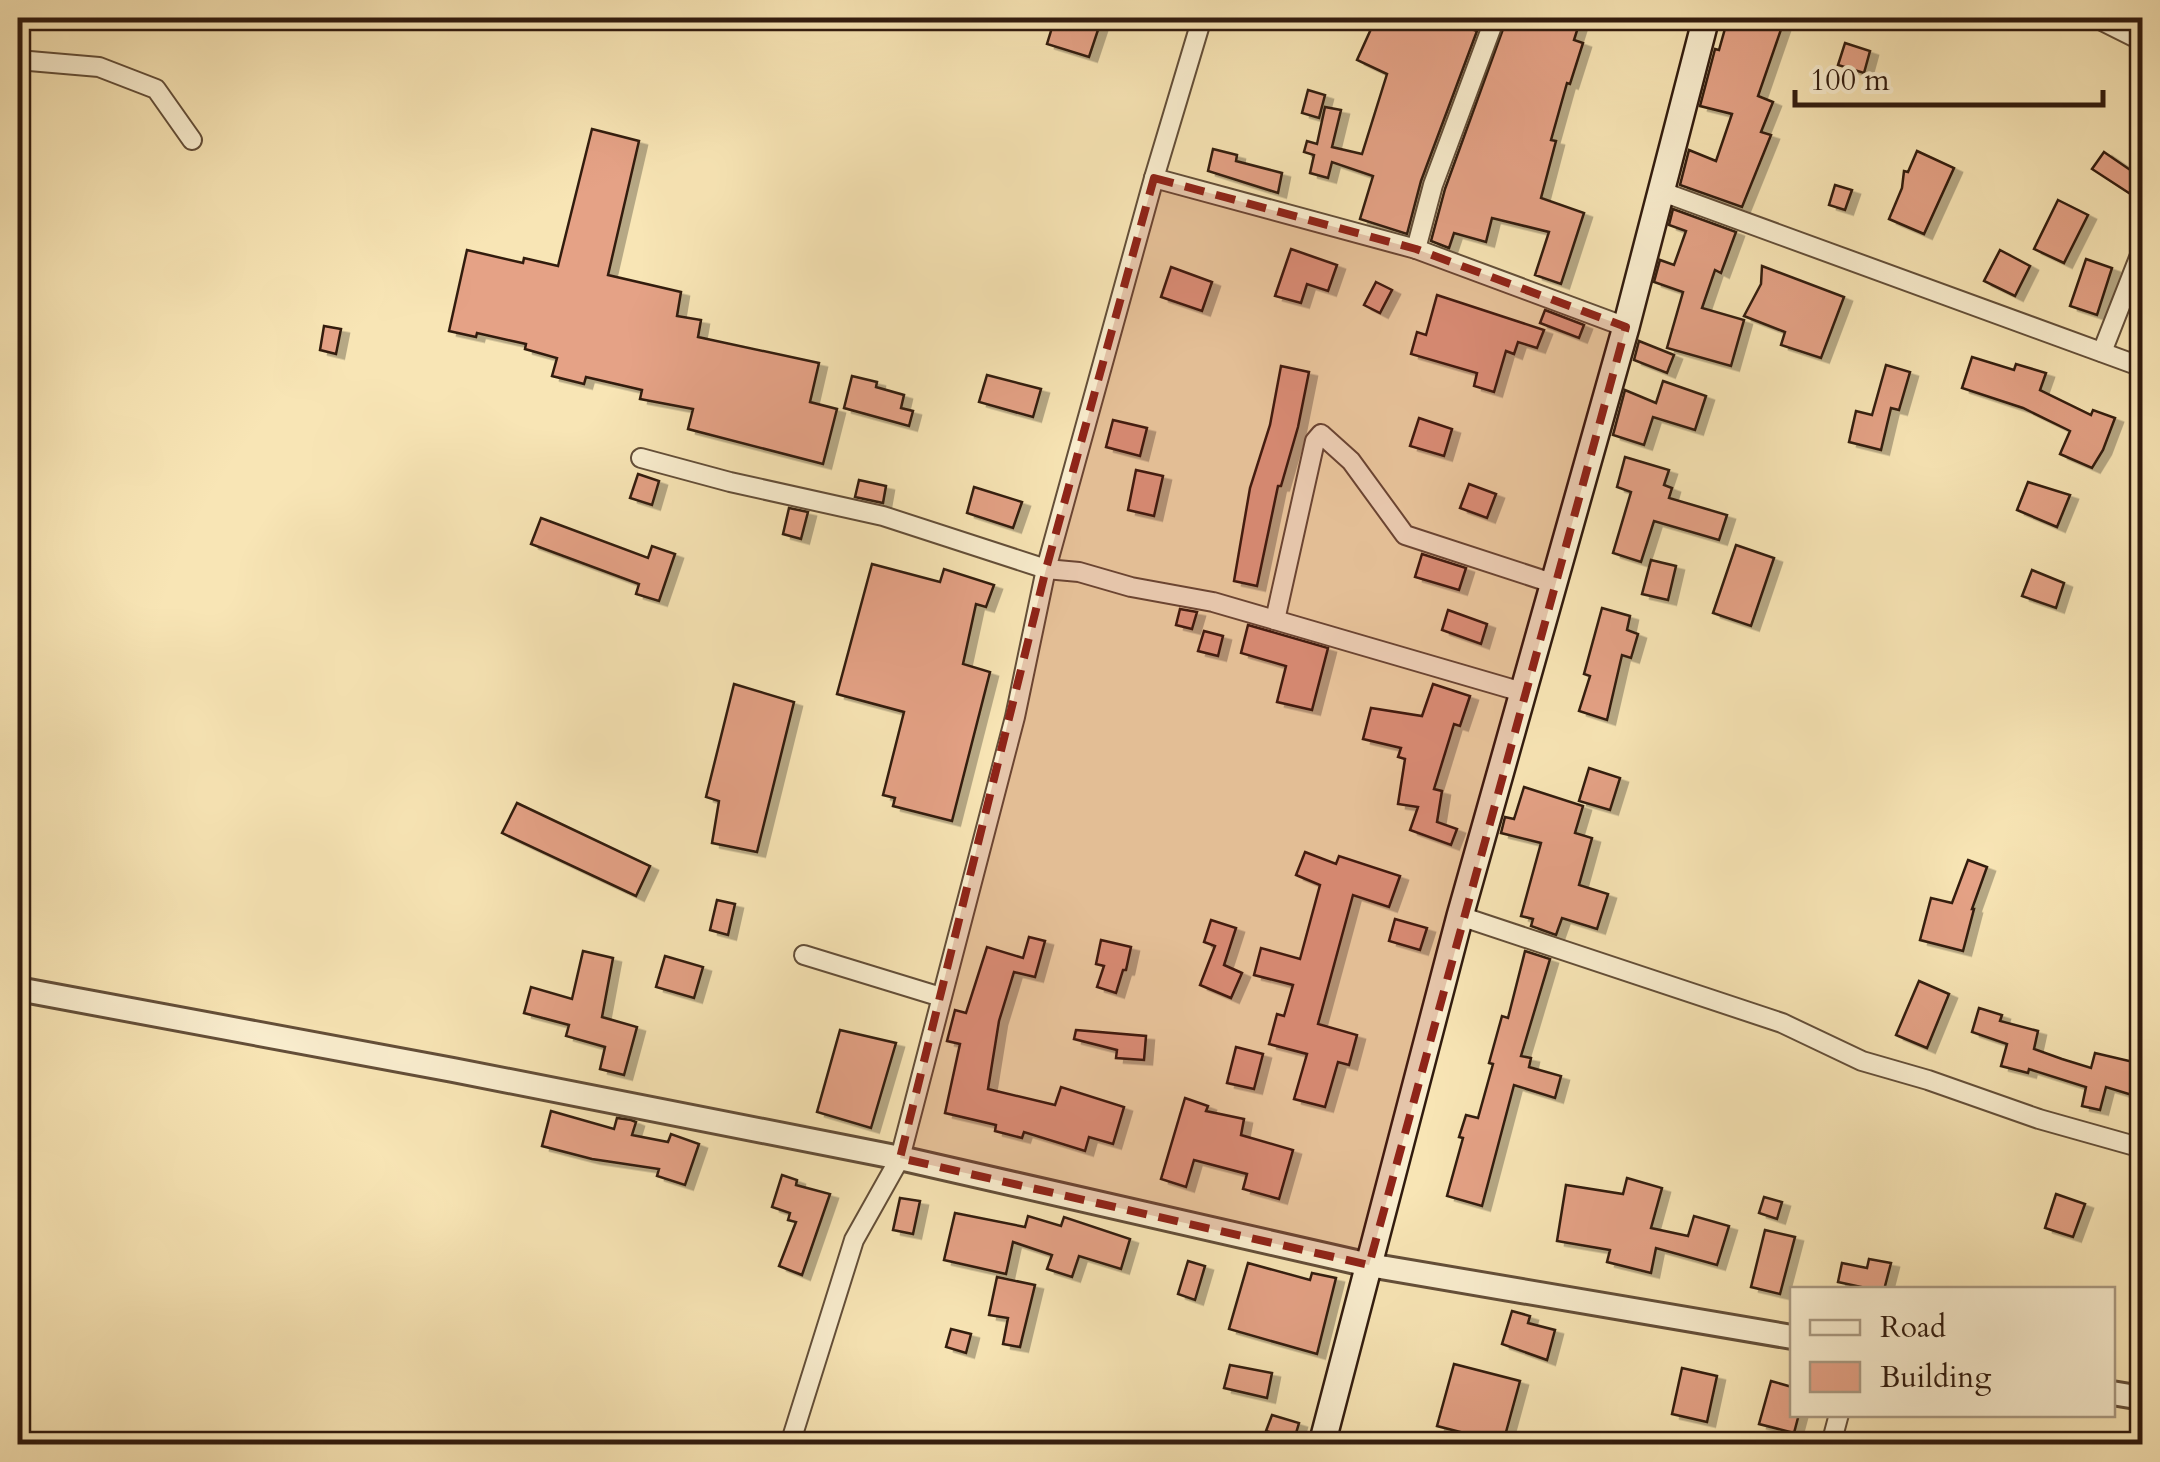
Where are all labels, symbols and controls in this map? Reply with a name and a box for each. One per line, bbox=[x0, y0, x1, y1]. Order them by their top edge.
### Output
scale bar bbox=[1795, 45, 2102, 107]
text: 100 m bbox=[1810, 60, 1890, 101]
legend bbox=[1790, 1287, 2115, 1417]
text: Road bbox=[1880, 1307, 1946, 1348]
text: Building bbox=[1880, 1357, 1991, 1398]

